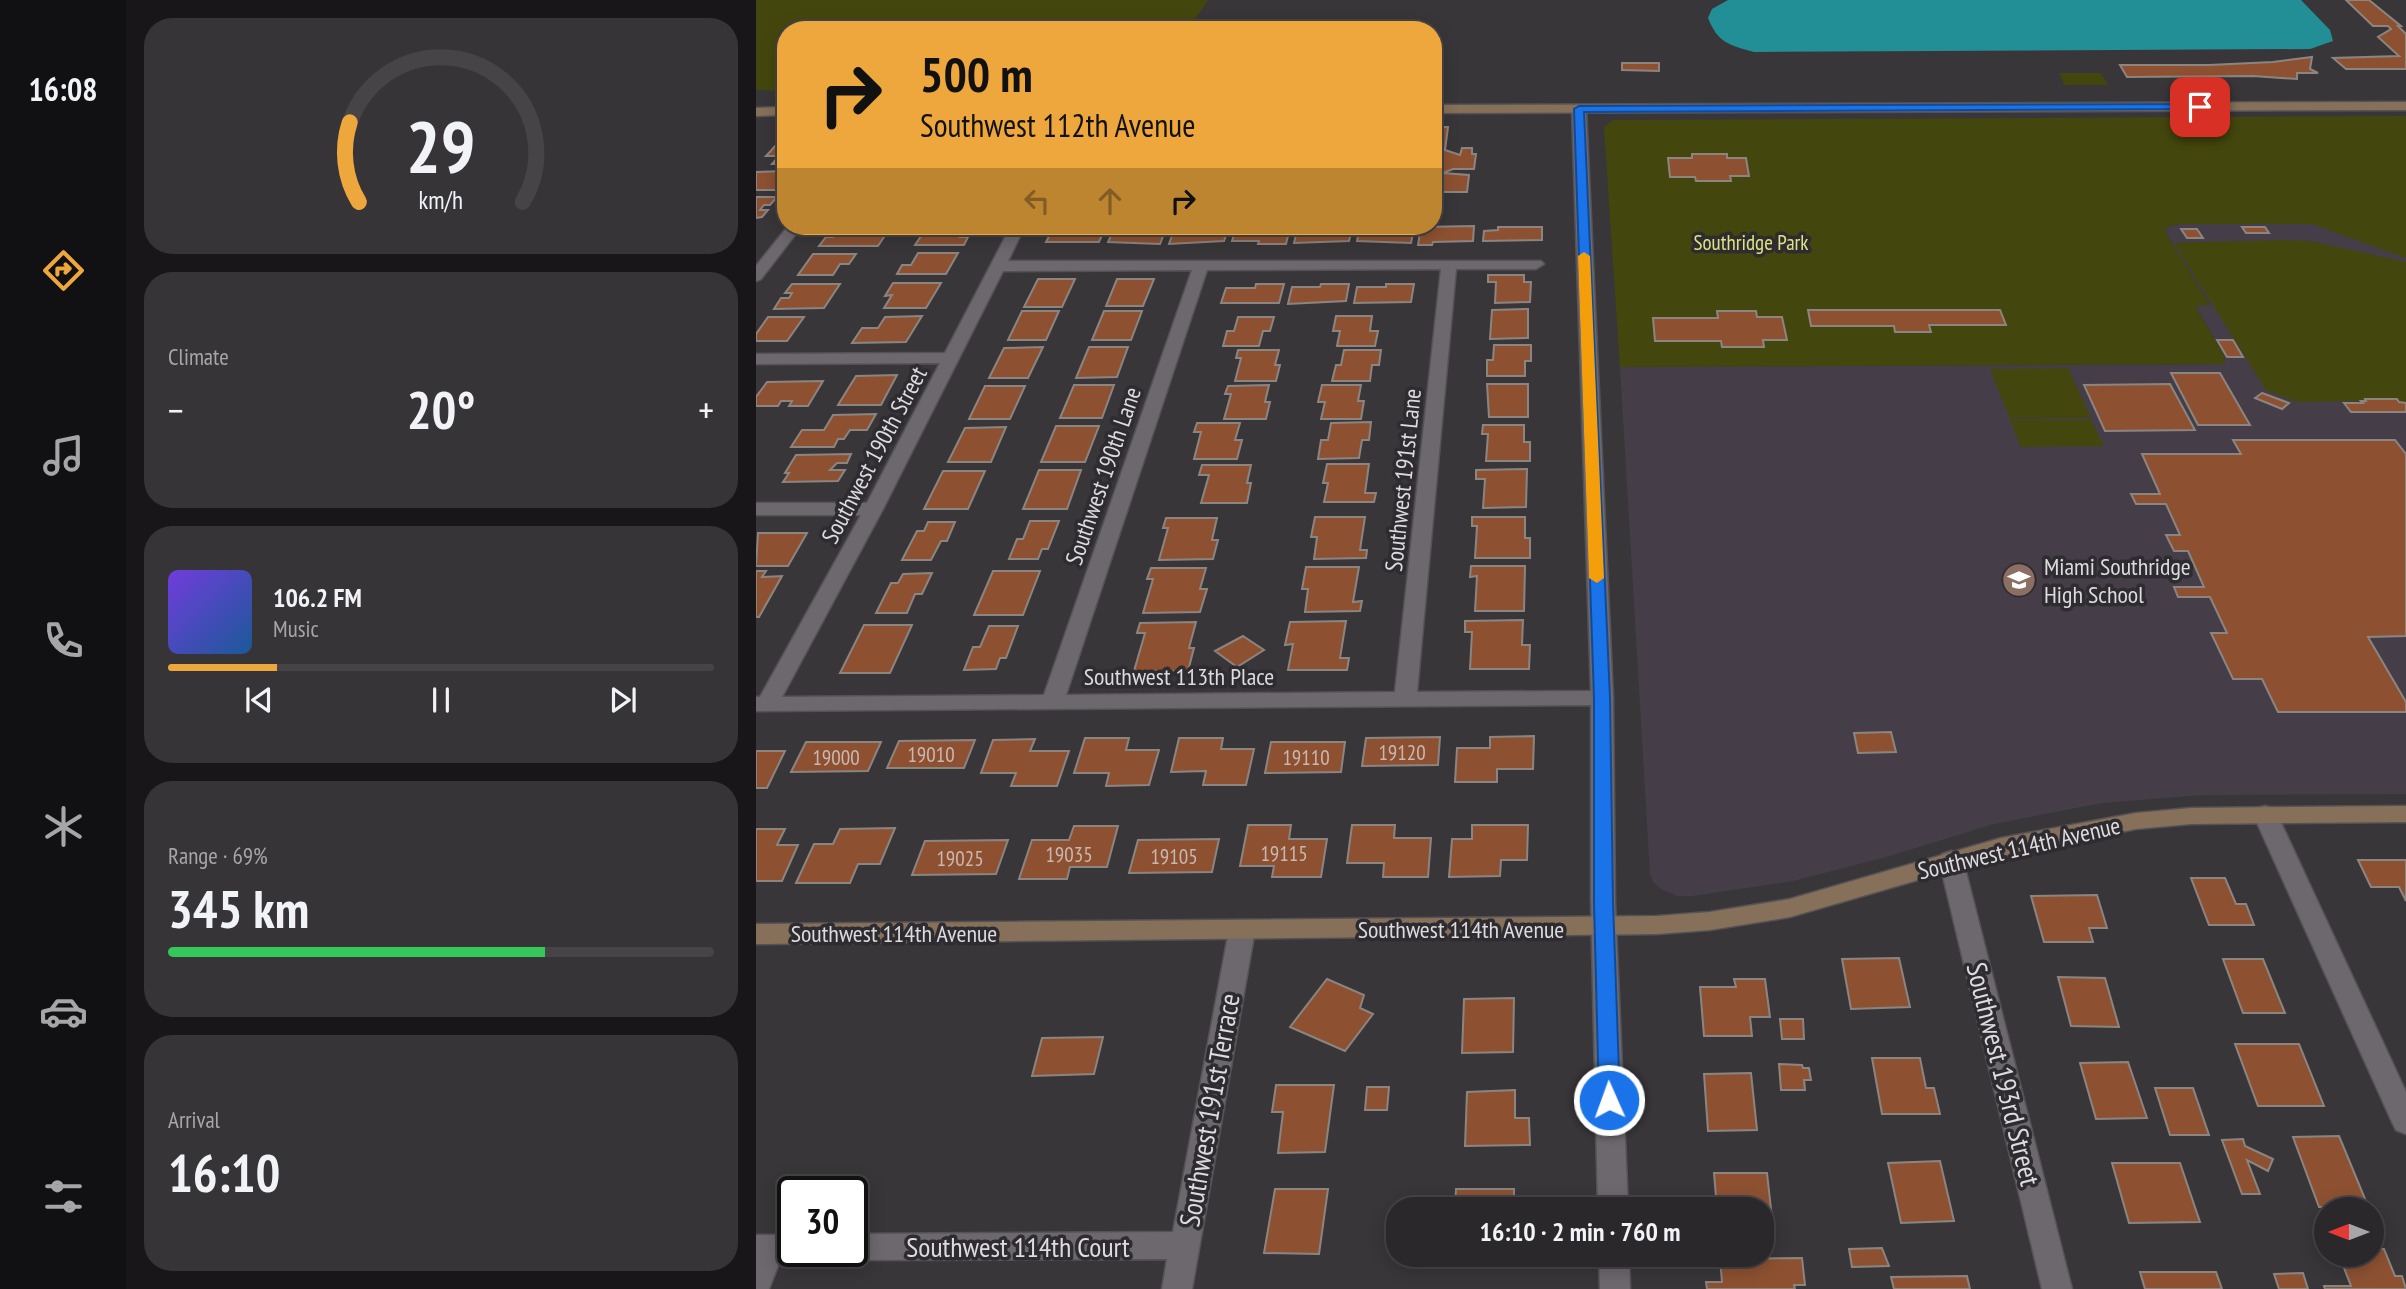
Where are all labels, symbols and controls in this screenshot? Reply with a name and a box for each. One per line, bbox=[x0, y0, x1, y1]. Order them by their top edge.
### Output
text: 500 m bbox=[920, 42, 1033, 106]
icon: right bbox=[805, 49, 896, 140]
text: 16:08 bbox=[28, 68, 98, 110]
pin bbox=[2170, 77, 2230, 137]
icon: arrive bbox=[2181, 88, 2219, 126]
text: 29 bbox=[406, 98, 476, 192]
text: Southwest 112th Avenue bbox=[920, 104, 1195, 146]
icon: left bbox=[1018, 182, 1056, 220]
icon: ahead bbox=[1091, 182, 1129, 220]
icon: right bbox=[1164, 182, 1202, 220]
text: km/h bbox=[419, 184, 463, 216]
park label: Southridge Park bbox=[1694, 229, 1809, 256]
icon: directions bbox=[39, 246, 88, 295]
text: Climate bbox=[168, 342, 229, 371]
street label: Southwest 190th Street bbox=[814, 361, 934, 549]
text: 20° bbox=[407, 376, 475, 443]
street label: Southwest 190th Lane bbox=[1058, 383, 1148, 569]
text: − bbox=[168, 385, 184, 434]
text: + bbox=[698, 385, 714, 434]
street label: Southwest 191st Lane bbox=[1378, 387, 1428, 573]
icon: music bbox=[39, 431, 88, 480]
place label: Miami Southridge High School bbox=[2044, 551, 2191, 610]
school or university icon: Miami Southridge High School bbox=[2000, 561, 2038, 599]
text: 106.2 FM bbox=[273, 581, 362, 614]
text: Music bbox=[273, 614, 319, 643]
icon: phone bbox=[39, 616, 88, 665]
street label: Southwest 113th Place bbox=[1084, 661, 1274, 692]
icon: previous bbox=[240, 681, 278, 719]
icon: pause bbox=[422, 681, 460, 719]
icon: next bbox=[604, 681, 642, 719]
house number: 19120 bbox=[1378, 739, 1426, 766]
house number: 19010 bbox=[907, 741, 955, 768]
house number: 19000 bbox=[812, 744, 860, 771]
house number: 19110 bbox=[1282, 744, 1330, 771]
icon: climate bbox=[39, 802, 88, 851]
street label: Southwest 114th Avenue bbox=[1915, 810, 2123, 886]
house number: 19115 bbox=[1260, 840, 1308, 867]
text: Range · 69% bbox=[168, 841, 268, 870]
house number: 19035 bbox=[1045, 841, 1093, 868]
house number: 19105 bbox=[1150, 843, 1198, 870]
house number: 19025 bbox=[936, 845, 984, 872]
text: 345 km bbox=[168, 875, 309, 942]
street label: Southwest 114th Avenue bbox=[1358, 914, 1564, 945]
street label: Southwest 114th Avenue bbox=[791, 918, 997, 949]
street label: Southwest 193rd Street bbox=[1958, 959, 2050, 1190]
icon: car bbox=[39, 987, 88, 1036]
street label: Southwest 191st Terrace bbox=[1170, 991, 1248, 1229]
position arrow bbox=[1572, 1063, 1646, 1137]
text: Arrival bbox=[168, 1105, 220, 1134]
text: 16:10 bbox=[168, 1139, 280, 1206]
icon: filters bbox=[39, 1172, 88, 1221]
speed limit sign: 30 bbox=[777, 1176, 868, 1267]
north arrow bbox=[2314, 1197, 2384, 1267]
map controls bbox=[2314, 1197, 2384, 1267]
text: 16:10 · 2 min · 760 m bbox=[1480, 1215, 1680, 1248]
street label: Southwest 114th Court bbox=[906, 1228, 1130, 1265]

